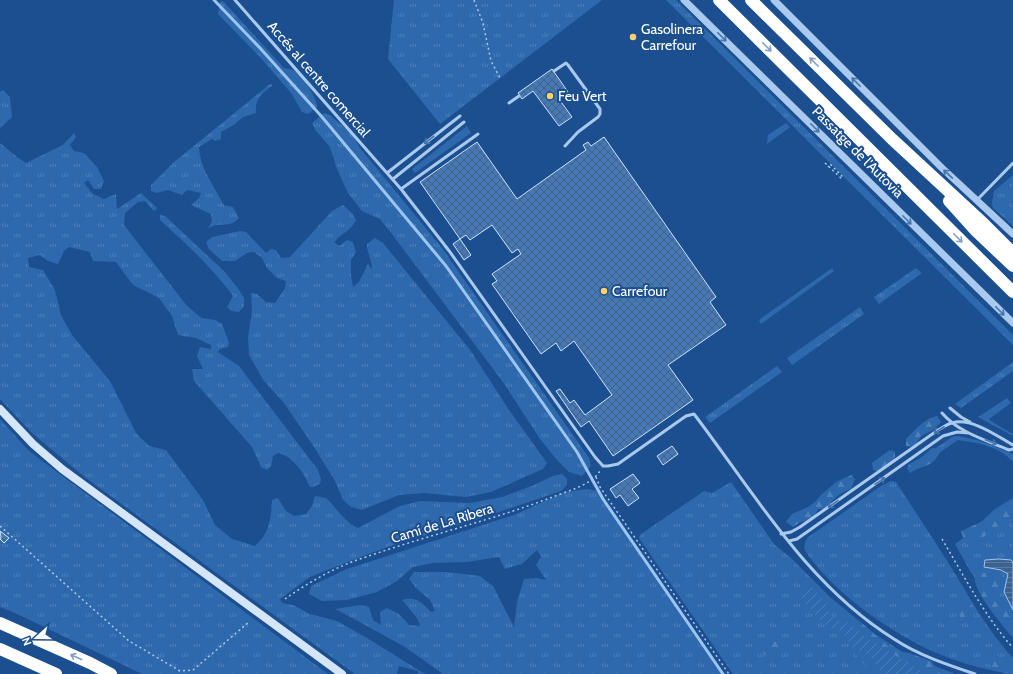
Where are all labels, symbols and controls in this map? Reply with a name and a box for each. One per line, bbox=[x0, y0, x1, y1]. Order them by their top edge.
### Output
street label: Accés al centre comercial bbox=[264, 17, 375, 141]
place label: Gasolinera Carrefour bbox=[641, 20, 703, 54]
marker: Gasolinera Carrefour bbox=[628, 32, 638, 42]
one-way arrow bbox=[717, 32, 727, 42]
one-way arrow bbox=[762, 42, 772, 52]
one-way arrow bbox=[809, 57, 819, 67]
one-way arrow bbox=[851, 77, 861, 87]
place label: Feu Vert bbox=[558, 87, 607, 105]
marker: Feu Vert bbox=[545, 91, 555, 101]
street label: Passatge de l'Autovia bbox=[808, 102, 908, 202]
one-way arrow bbox=[810, 123, 820, 133]
one-way arrow bbox=[424, 136, 435, 144]
one-way arrow bbox=[943, 169, 953, 179]
one-way arrow bbox=[902, 215, 912, 224]
one-way arrow bbox=[953, 233, 963, 243]
place label: Carrefour bbox=[612, 282, 668, 300]
marker: Carrefour bbox=[599, 286, 609, 296]
one-way arrow bbox=[995, 306, 1005, 316]
one-way arrow bbox=[934, 426, 945, 434]
one-way arrow bbox=[984, 439, 996, 446]
one-way arrow bbox=[874, 477, 885, 485]
street label: Camí de La Ribera bbox=[389, 499, 496, 547]
one-way arrow bbox=[828, 500, 839, 508]
north arrow bbox=[16, 618, 56, 658]
text: N bbox=[19, 635, 35, 648]
one-way arrow bbox=[70, 653, 82, 660]

